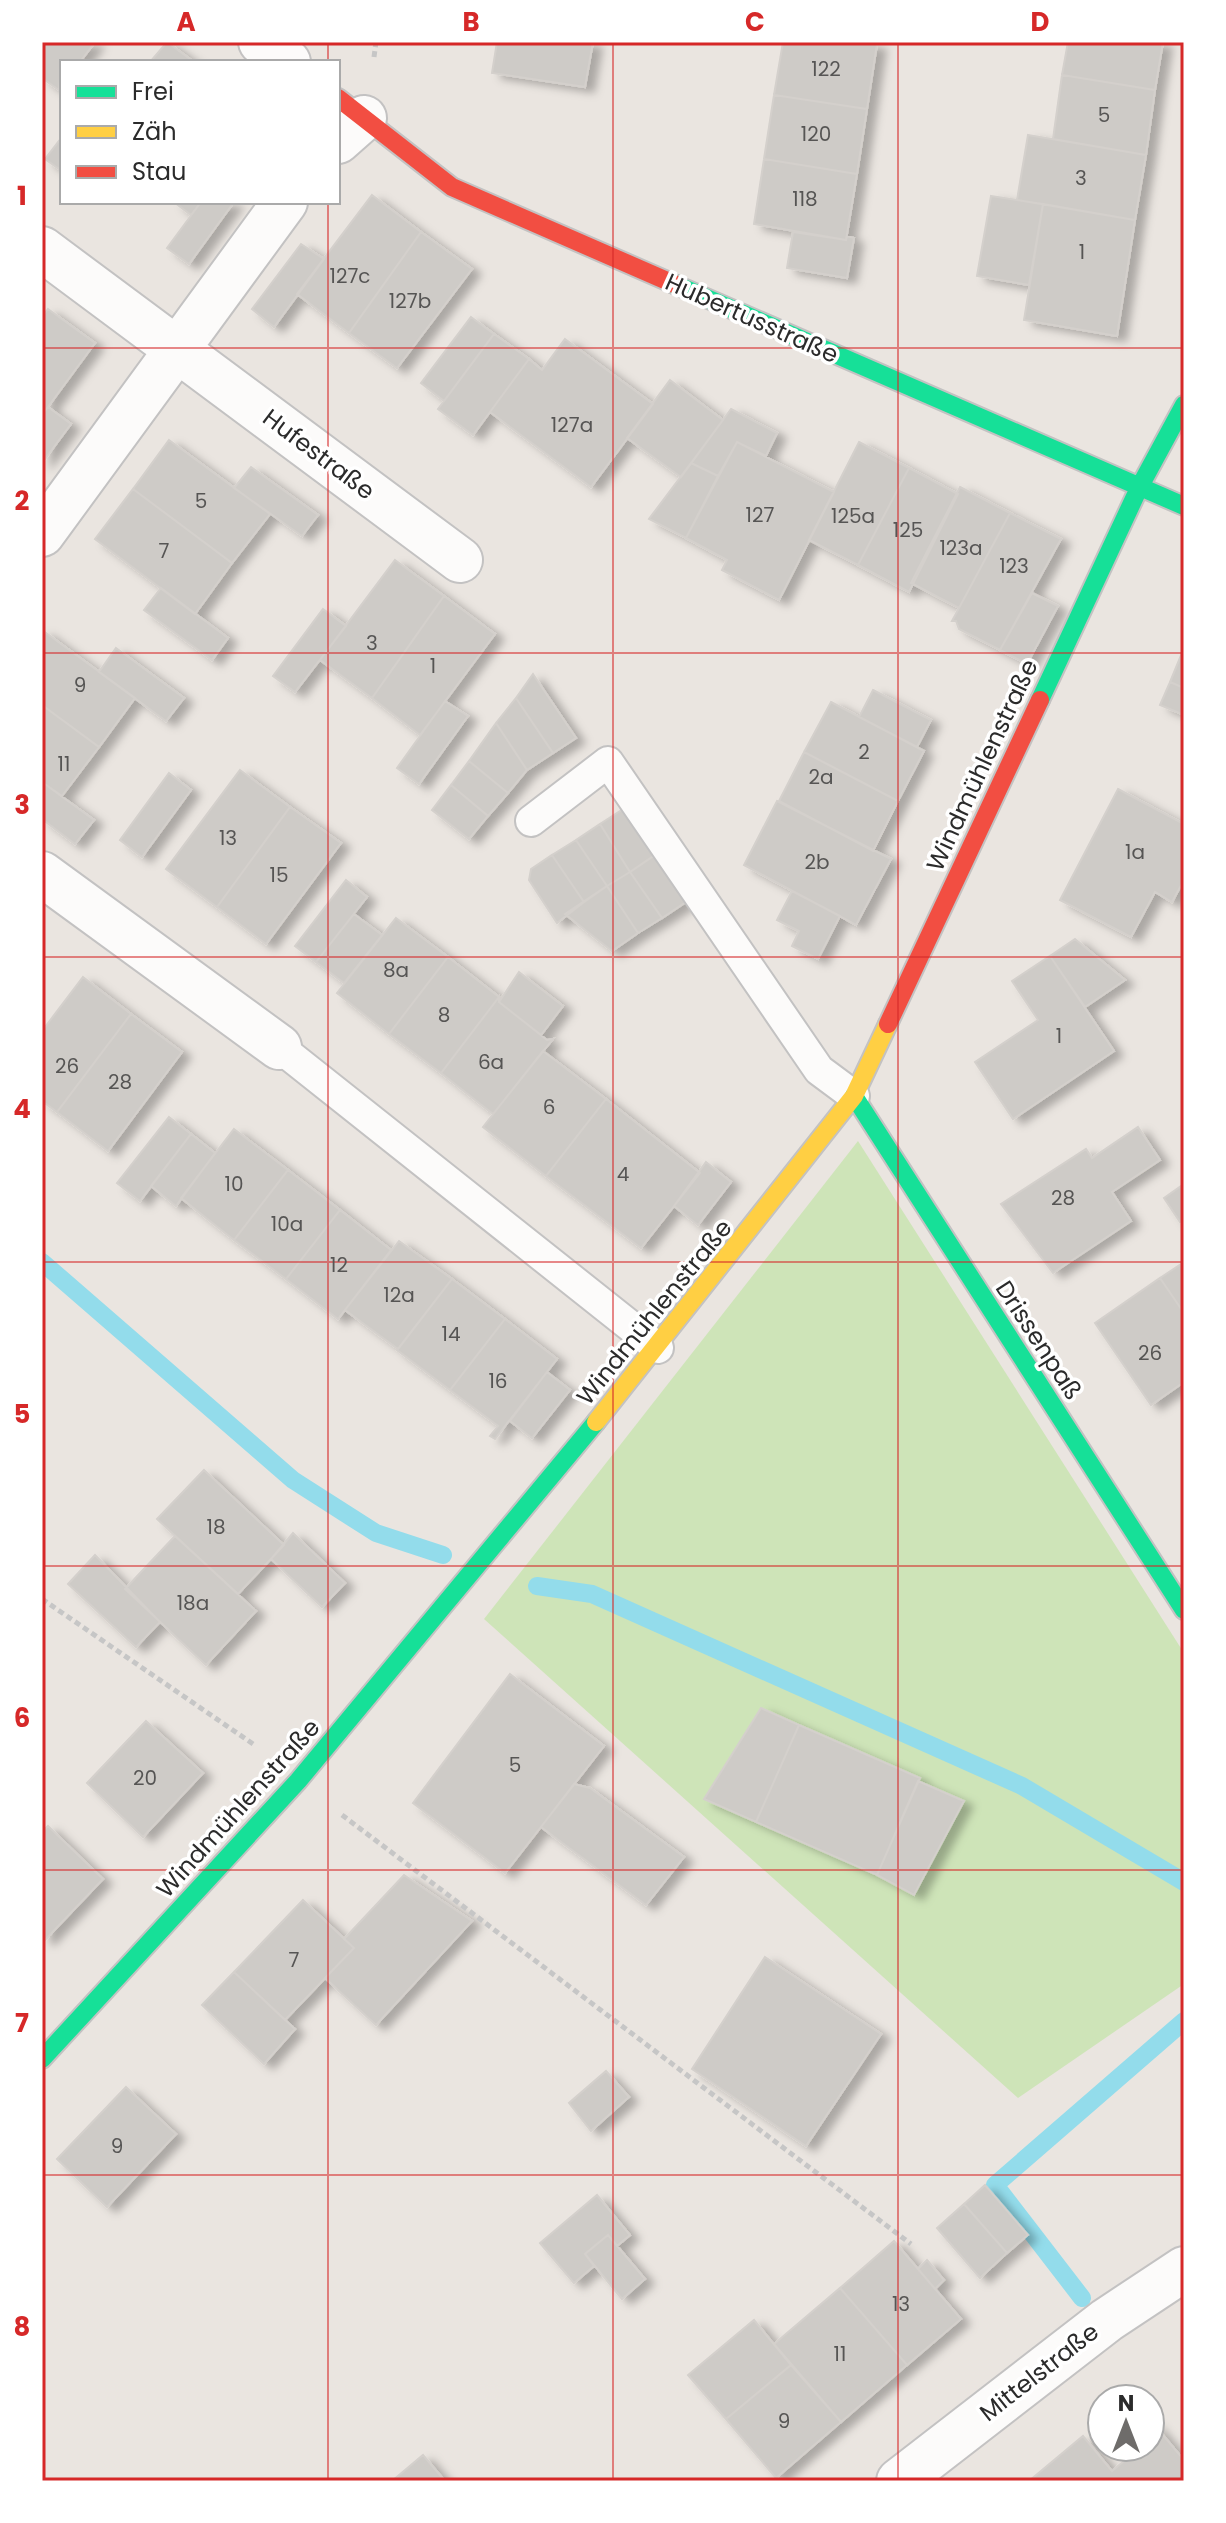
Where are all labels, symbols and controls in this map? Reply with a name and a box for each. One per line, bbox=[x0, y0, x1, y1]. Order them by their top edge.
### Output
text: A bbox=[176, 4, 196, 40]
text: B bbox=[462, 4, 480, 40]
text: C bbox=[745, 4, 765, 40]
text: D bbox=[1031, 4, 1050, 40]
house number: 122 bbox=[811, 55, 841, 83]
legend bbox=[60, 60, 340, 204]
text: Frei bbox=[132, 75, 174, 108]
house number: 5 bbox=[1098, 101, 1110, 129]
text: Zäh bbox=[132, 115, 177, 148]
house number: 120 bbox=[801, 120, 831, 148]
text: Stau bbox=[132, 155, 186, 188]
house number: 3 bbox=[1075, 164, 1087, 192]
text: 1 bbox=[17, 178, 27, 214]
house number: 118 bbox=[792, 185, 818, 213]
house number: 1 bbox=[1079, 238, 1085, 266]
house number: 127c bbox=[330, 262, 370, 290]
street label: Hubertusstraße bbox=[660, 265, 844, 371]
house number: 127b bbox=[389, 287, 431, 315]
street label: Hufestraße bbox=[256, 401, 382, 507]
house number: 127a bbox=[551, 411, 593, 439]
text: 2 bbox=[15, 483, 30, 519]
house number: 5 bbox=[195, 487, 207, 515]
house number: 127 bbox=[746, 501, 774, 529]
house number: 125a bbox=[831, 502, 875, 530]
house number: 125 bbox=[893, 516, 923, 544]
house number: 123a bbox=[939, 534, 983, 562]
house number: 7 bbox=[159, 537, 170, 565]
house number: 123 bbox=[999, 552, 1029, 580]
house number: 3 bbox=[366, 629, 378, 657]
house number: 1 bbox=[430, 652, 436, 680]
street label: Windmühlenstraße bbox=[918, 654, 1046, 876]
house number: 9 bbox=[74, 671, 86, 699]
house number: 2 bbox=[858, 738, 870, 766]
house number: 11 bbox=[58, 750, 70, 778]
house number: 2a bbox=[808, 763, 834, 791]
text: 3 bbox=[14, 787, 30, 823]
house number: 13 bbox=[219, 824, 237, 852]
house number: 1a bbox=[1125, 838, 1145, 866]
house number: 2b bbox=[804, 848, 830, 876]
house number: 15 bbox=[270, 861, 288, 889]
house number: 8a bbox=[383, 956, 409, 984]
house number: 8 bbox=[438, 1001, 450, 1029]
house number: 1 bbox=[1056, 1022, 1062, 1050]
house number: 6a bbox=[478, 1048, 504, 1076]
house number: 26 bbox=[55, 1052, 79, 1080]
house number: 28 bbox=[108, 1068, 132, 1096]
text: 4 bbox=[13, 1091, 31, 1127]
house number: 6 bbox=[543, 1093, 555, 1121]
house number: 4 bbox=[617, 1160, 629, 1188]
house number: 10 bbox=[225, 1170, 243, 1198]
house number: 28 bbox=[1051, 1184, 1075, 1212]
house number: 10a bbox=[271, 1210, 303, 1238]
street label: Windmühlenstraße bbox=[569, 1212, 739, 1412]
house number: 12 bbox=[330, 1251, 348, 1279]
street label: Drissenpaß bbox=[988, 1274, 1090, 1406]
house number: 12a bbox=[383, 1281, 415, 1309]
house number: 14 bbox=[442, 1320, 460, 1348]
house number: 26 bbox=[1138, 1339, 1162, 1367]
house number: 16 bbox=[488, 1367, 508, 1395]
text: 5 bbox=[14, 1396, 30, 1432]
house number: 18 bbox=[206, 1513, 226, 1541]
house number: 18a bbox=[177, 1589, 209, 1617]
text: 6 bbox=[14, 1700, 30, 1736]
street label: Windmühlenstraße bbox=[149, 1711, 327, 1905]
house number: 5 bbox=[509, 1751, 521, 1779]
house number: 20 bbox=[133, 1764, 157, 1792]
house number: 7 bbox=[289, 1946, 300, 1974]
text: 7 bbox=[15, 2005, 29, 2041]
house number: 9 bbox=[111, 2132, 123, 2160]
house number: 13 bbox=[892, 2290, 910, 2318]
text: 8 bbox=[14, 2309, 30, 2345]
street label: Mittelstraße bbox=[973, 2315, 1105, 2429]
house number: 11 bbox=[834, 2340, 846, 2368]
north arrow bbox=[1086, 2383, 1166, 2463]
text: N bbox=[1118, 2388, 1134, 2419]
house number: 9 bbox=[778, 2407, 790, 2435]

